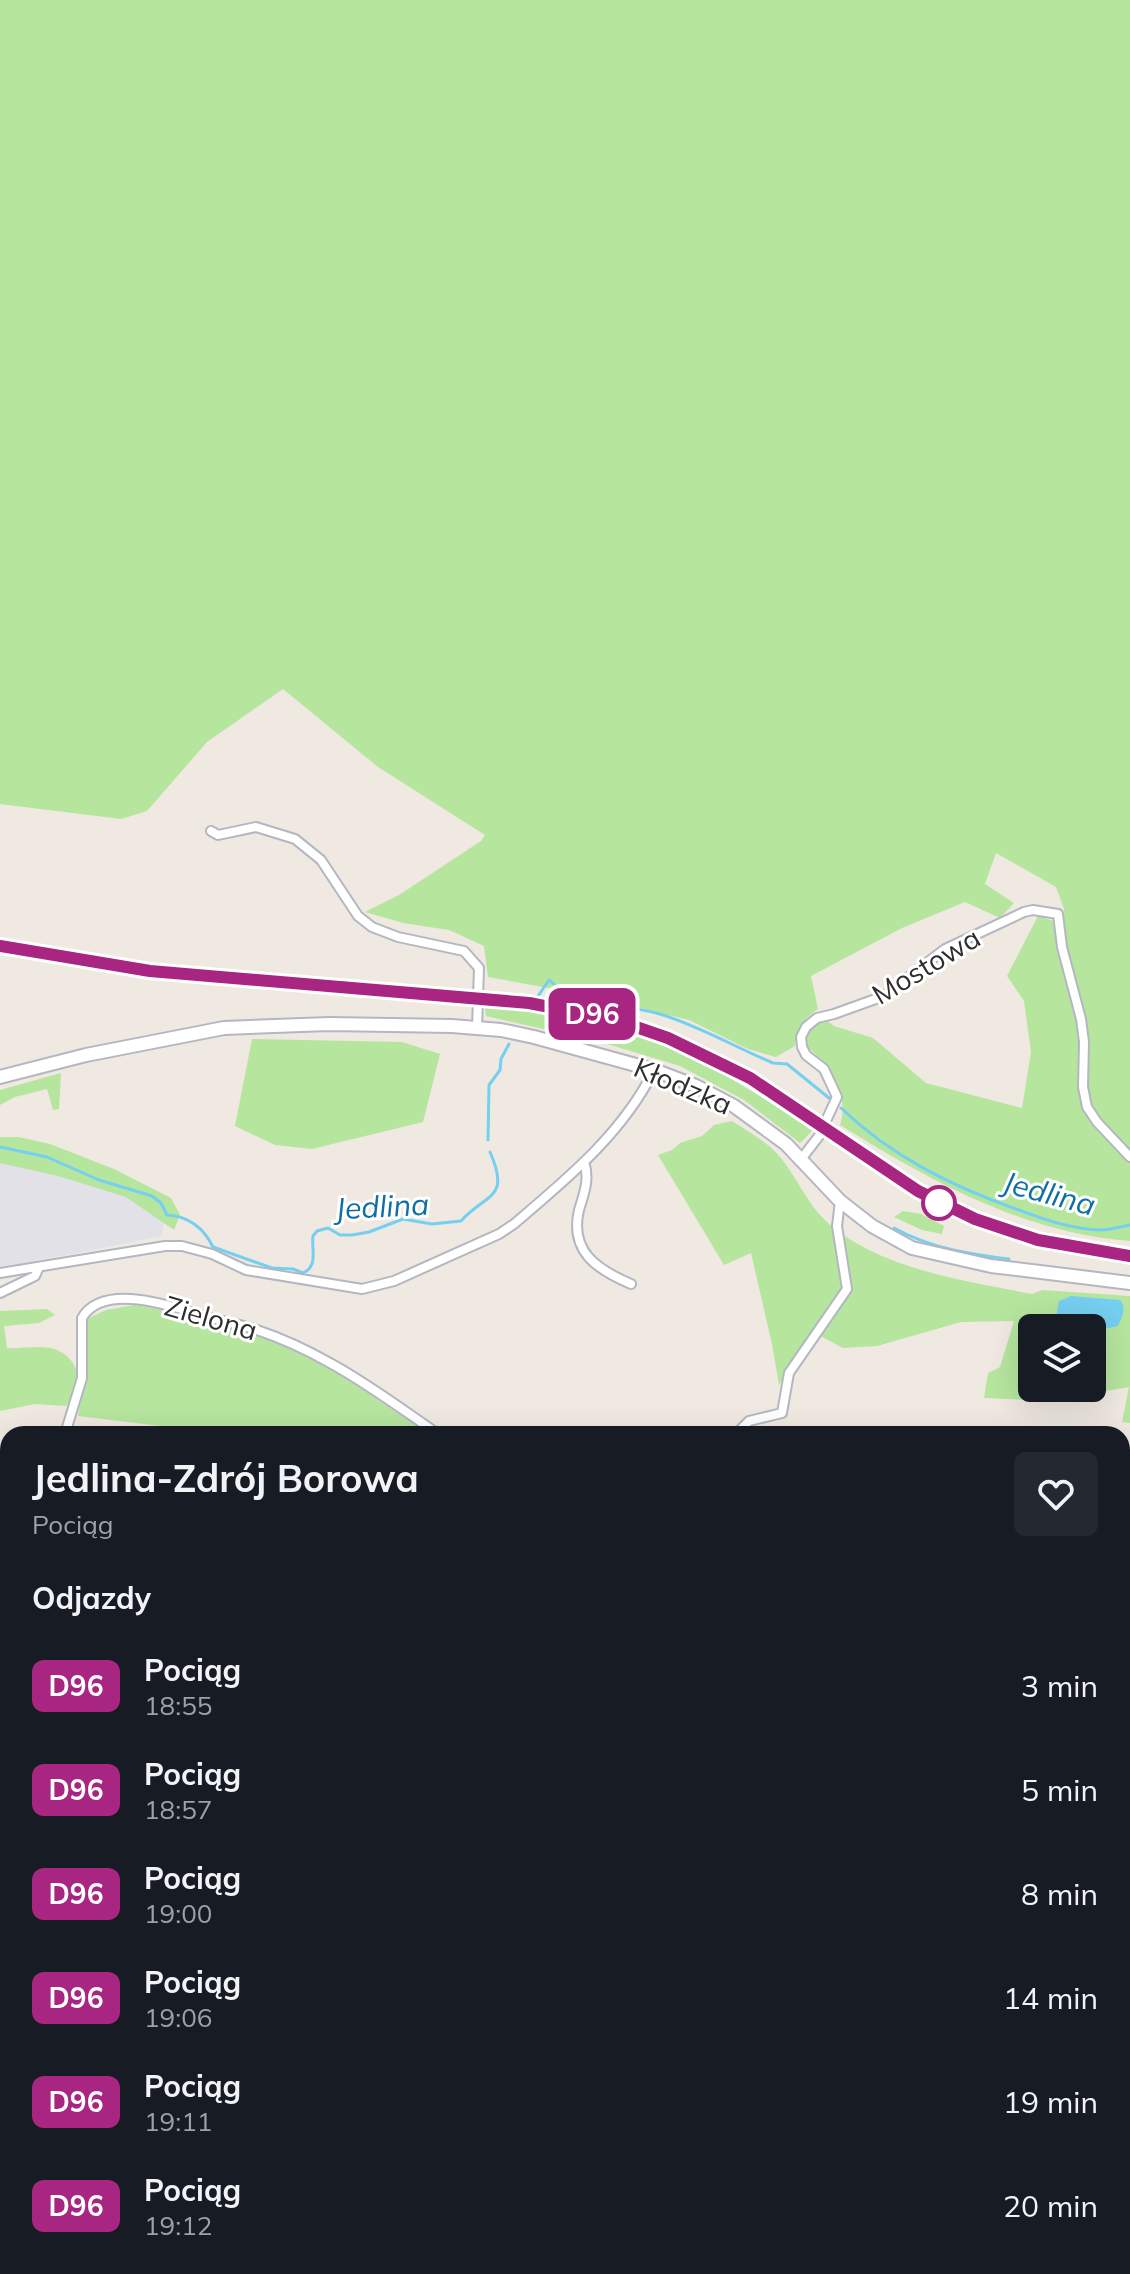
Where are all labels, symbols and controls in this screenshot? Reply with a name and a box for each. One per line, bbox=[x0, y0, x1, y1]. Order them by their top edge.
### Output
street label: Mostowa bbox=[865, 920, 986, 1011]
line badge: D96 bbox=[546, 988, 638, 1040]
text: D96 bbox=[565, 996, 619, 1031]
street label: Kłodzka bbox=[629, 1049, 737, 1122]
water label: Jedlina bbox=[996, 1162, 1100, 1224]
water label: Jedlina bbox=[331, 1185, 430, 1228]
unlabelled marker bbox=[922, 1186, 956, 1220]
street label: Zielona bbox=[161, 1288, 261, 1347]
map controls bbox=[1018, 1314, 1106, 1402]
button: layers bbox=[1018, 1314, 1106, 1402]
button: heart bbox=[1014, 1452, 1098, 1536]
text: Jedlina-Zdrój Borowa bbox=[32, 1454, 419, 1502]
text: Pociąg bbox=[32, 1508, 114, 1541]
text: Odjazdy bbox=[32, 1579, 151, 1617]
text: Pociąg bbox=[144, 1651, 241, 1689]
text: 3 min bbox=[1021, 1667, 1098, 1705]
text: D96 bbox=[49, 1668, 103, 1703]
text: 18:55 bbox=[144, 1689, 212, 1722]
text: Pociąg bbox=[144, 1755, 241, 1793]
text: 5 min bbox=[1021, 1771, 1098, 1809]
text: D96 bbox=[49, 1772, 103, 1807]
text: 18:57 bbox=[144, 1793, 212, 1826]
text: Pociąg bbox=[144, 1859, 241, 1897]
text: 8 min bbox=[1021, 1875, 1098, 1913]
text: D96 bbox=[49, 1876, 103, 1911]
text: 19:00 bbox=[144, 1897, 212, 1930]
text: Pociąg bbox=[144, 1963, 241, 2001]
text: 14 min bbox=[1003, 1979, 1098, 2017]
text: D96 bbox=[49, 1980, 103, 2015]
text: 19:06 bbox=[144, 2001, 212, 2034]
text: Pociąg bbox=[144, 2067, 241, 2105]
text: 19 min bbox=[1003, 2083, 1098, 2121]
text: D96 bbox=[49, 2084, 103, 2119]
text: 19:11 bbox=[144, 2105, 212, 2138]
text: Pociąg bbox=[144, 2171, 241, 2209]
text: 20 min bbox=[1003, 2187, 1098, 2225]
text: D96 bbox=[49, 2188, 103, 2223]
text: 19:12 bbox=[144, 2209, 212, 2242]

